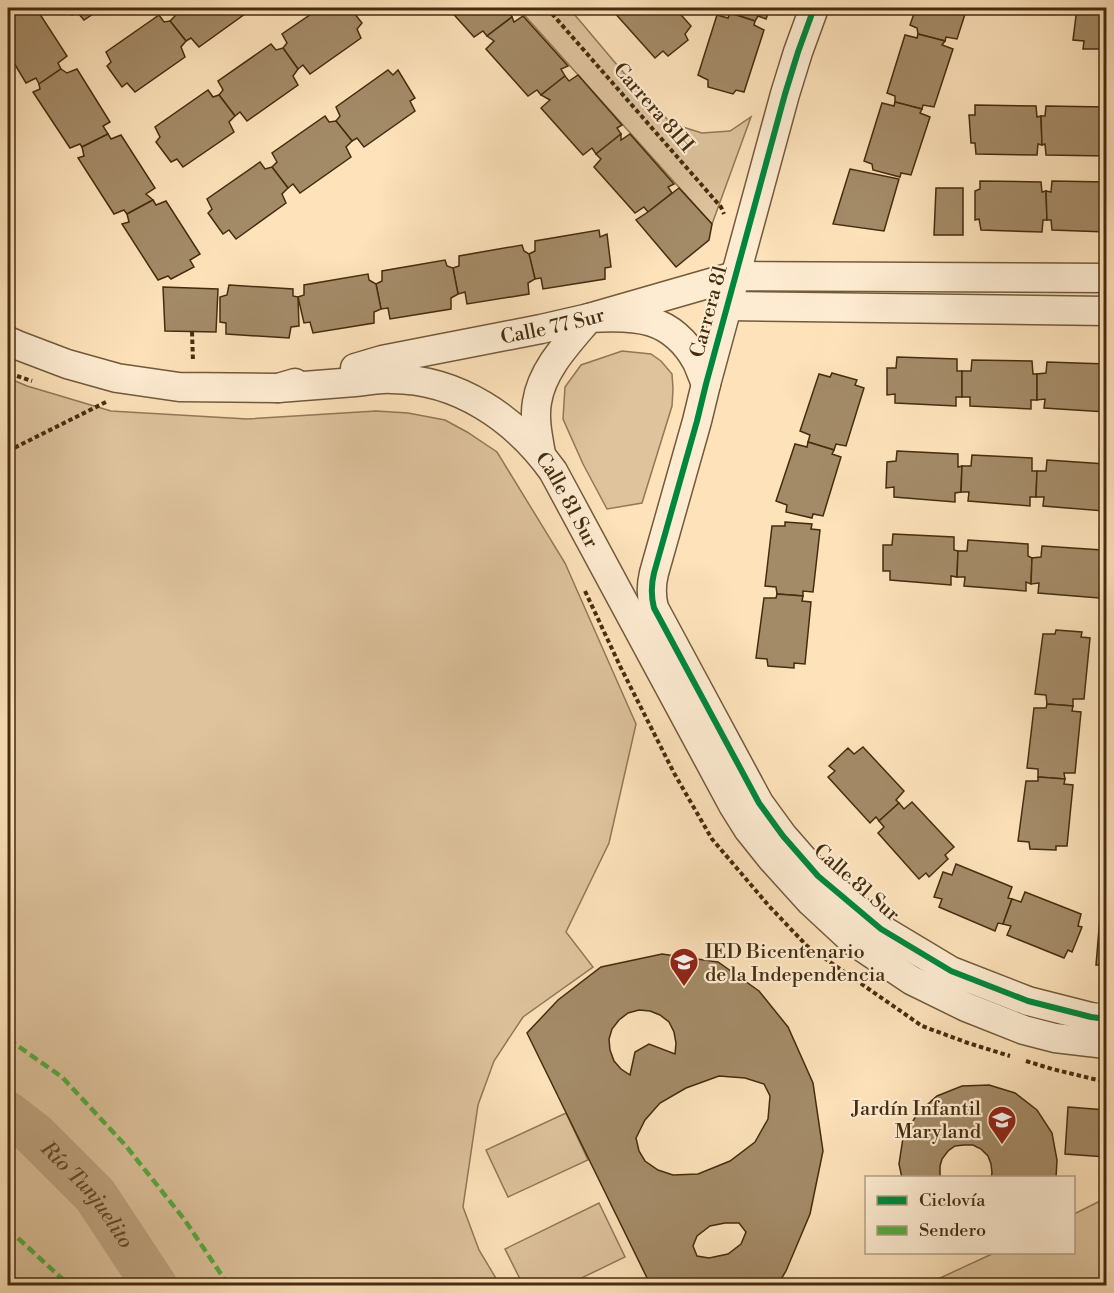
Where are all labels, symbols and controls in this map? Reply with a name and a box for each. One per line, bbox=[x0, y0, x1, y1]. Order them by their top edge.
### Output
street label: Carrera 81H bbox=[607, 58, 699, 158]
street label: Carrera 81 bbox=[685, 262, 734, 360]
street label: Calle 77 Sur bbox=[499, 303, 608, 351]
street label: Calle 81 Sur bbox=[529, 448, 603, 553]
street label: Calle 81 Sur bbox=[808, 839, 905, 928]
place label: IED Bicentenario de la Independencia bbox=[705, 940, 886, 988]
school or university icon: IED Bicentenario de la Independencia bbox=[668, 946, 700, 988]
place label: Jardín Infantil Maryland bbox=[851, 1097, 982, 1145]
school or university icon: Jardín Infantil Maryland bbox=[986, 1104, 1018, 1146]
water label: Río Tunjuelito bbox=[34, 1136, 139, 1254]
legend bbox=[865, 1176, 1075, 1254]
text: Ciclovía bbox=[919, 1189, 986, 1212]
text: Sendero bbox=[919, 1219, 986, 1242]

